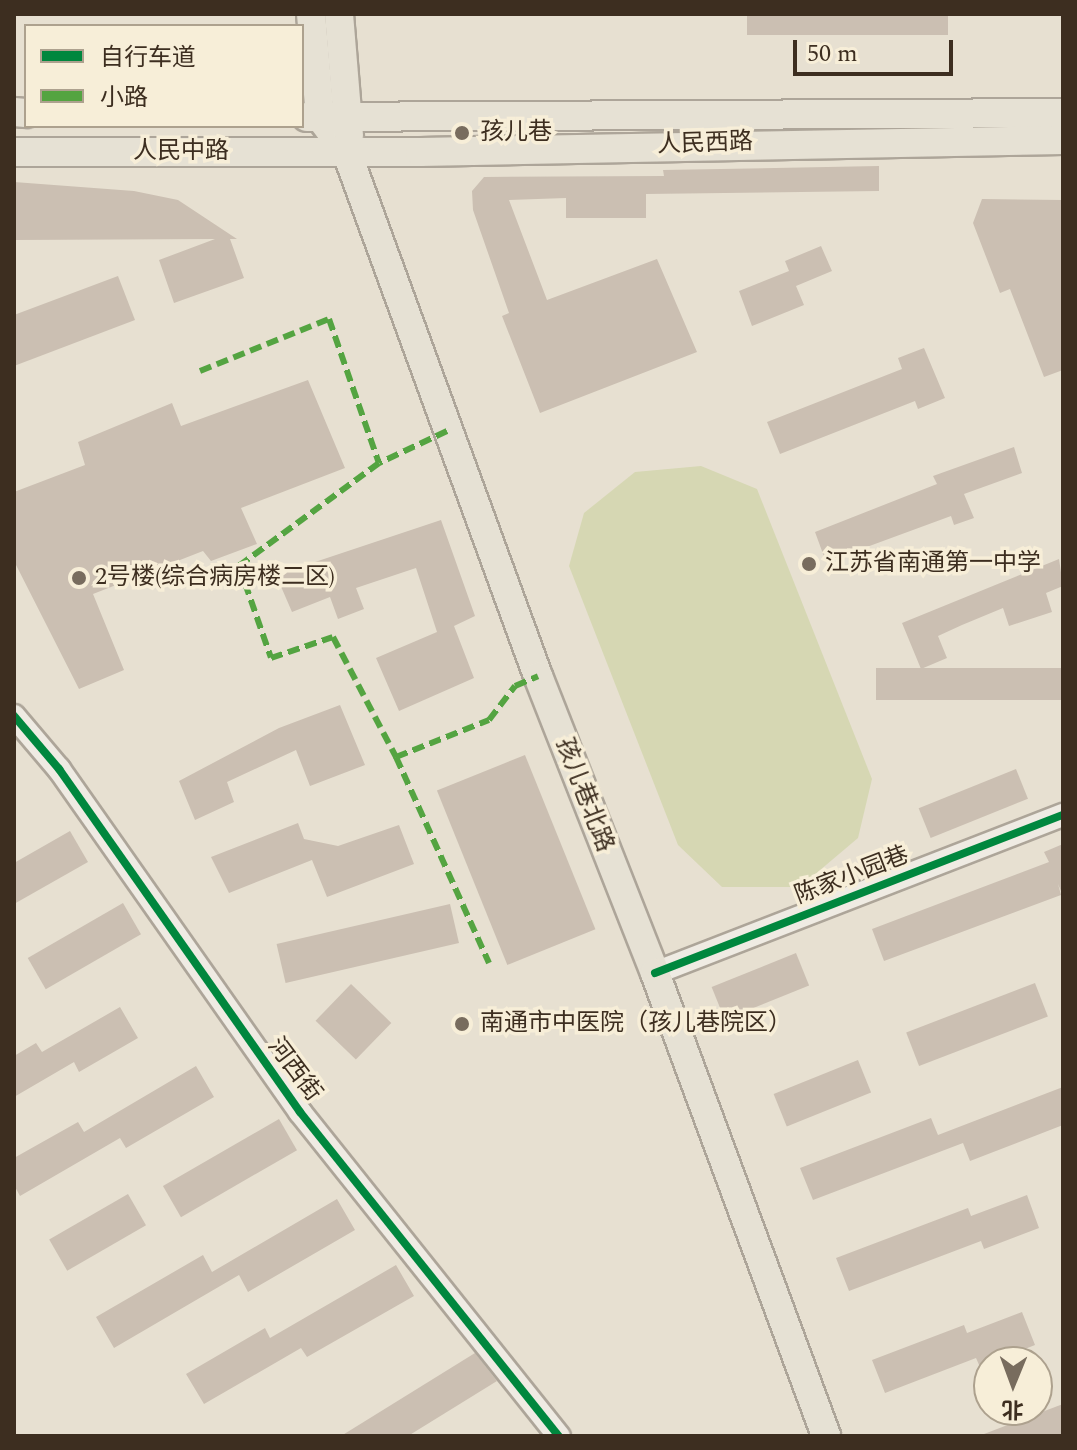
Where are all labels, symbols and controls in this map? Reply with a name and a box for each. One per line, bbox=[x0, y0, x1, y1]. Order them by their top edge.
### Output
legend bbox=[24, 24, 304, 128]
scale bar bbox=[797, 24, 957, 74]
text: 50 m bbox=[807, 36, 858, 72]
text: 自行车道 bbox=[100, 40, 196, 76]
text: 小路 bbox=[100, 80, 148, 116]
place label: 孩儿巷 bbox=[480, 119, 552, 147]
marker: 孩儿巷 bbox=[451, 122, 473, 144]
street label: 人民西路 bbox=[657, 128, 753, 160]
street label: 人民中路 bbox=[133, 138, 229, 166]
place label: 江苏省南通第一中学 bbox=[825, 550, 1041, 578]
marker: 江苏省南通第一中学 bbox=[800, 555, 818, 573]
place label: 2号楼(综合病房楼二区) bbox=[95, 564, 335, 592]
marker: 2号楼(综合病房楼二区) bbox=[70, 569, 88, 587]
street label: 孩儿巷北路 bbox=[549, 734, 619, 856]
street label: 陈家小园巷 bbox=[791, 841, 913, 911]
place label: 南通市中医院（孩儿巷院区） bbox=[480, 1010, 792, 1038]
marker: 南通市中医院（孩儿巷院区） bbox=[451, 1013, 473, 1035]
street label: 河西街 bbox=[261, 1033, 327, 1107]
north arrow bbox=[973, 1346, 1053, 1426]
text: 北 bbox=[1001, 1392, 1024, 1425]

